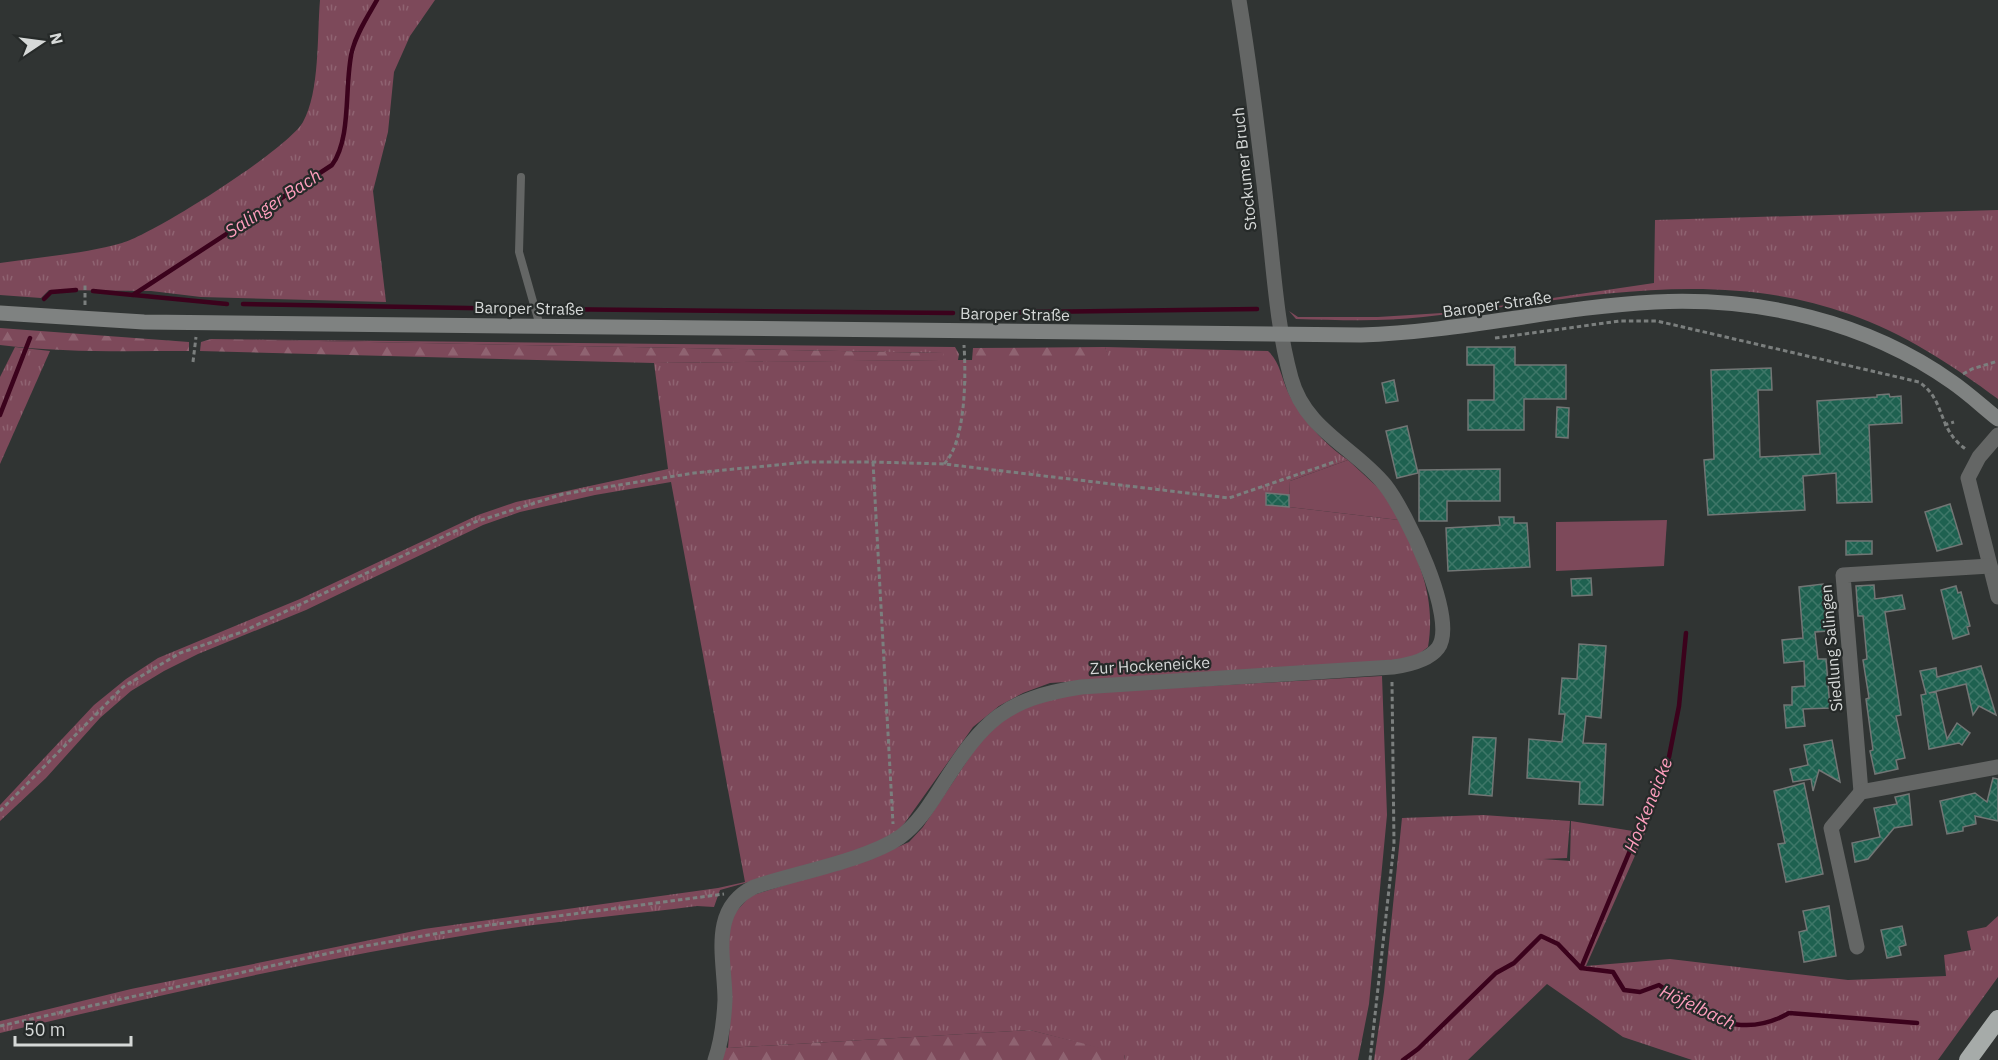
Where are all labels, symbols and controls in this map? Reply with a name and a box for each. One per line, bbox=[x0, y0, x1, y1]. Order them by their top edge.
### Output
north arrow bbox=[12, 12, 72, 72]
text: N bbox=[46, 31, 68, 47]
street label: Stockumer Bruch bbox=[1228, 106, 1260, 232]
water label: Salinger Bach bbox=[220, 163, 326, 243]
street label: Baroper Straße bbox=[1441, 286, 1553, 322]
street label: Baroper Straße bbox=[474, 297, 584, 319]
street label: Baroper Straße bbox=[960, 303, 1070, 325]
street label: Siedlung Salingen bbox=[1815, 584, 1847, 712]
street label: Zur Hockeneicke bbox=[1090, 652, 1211, 678]
water label: Hockeneicke bbox=[1619, 754, 1677, 856]
water label: Höfelbach bbox=[1656, 979, 1740, 1035]
scale bar bbox=[15, 1009, 130, 1047]
text: 50 m bbox=[24, 1018, 66, 1041]

